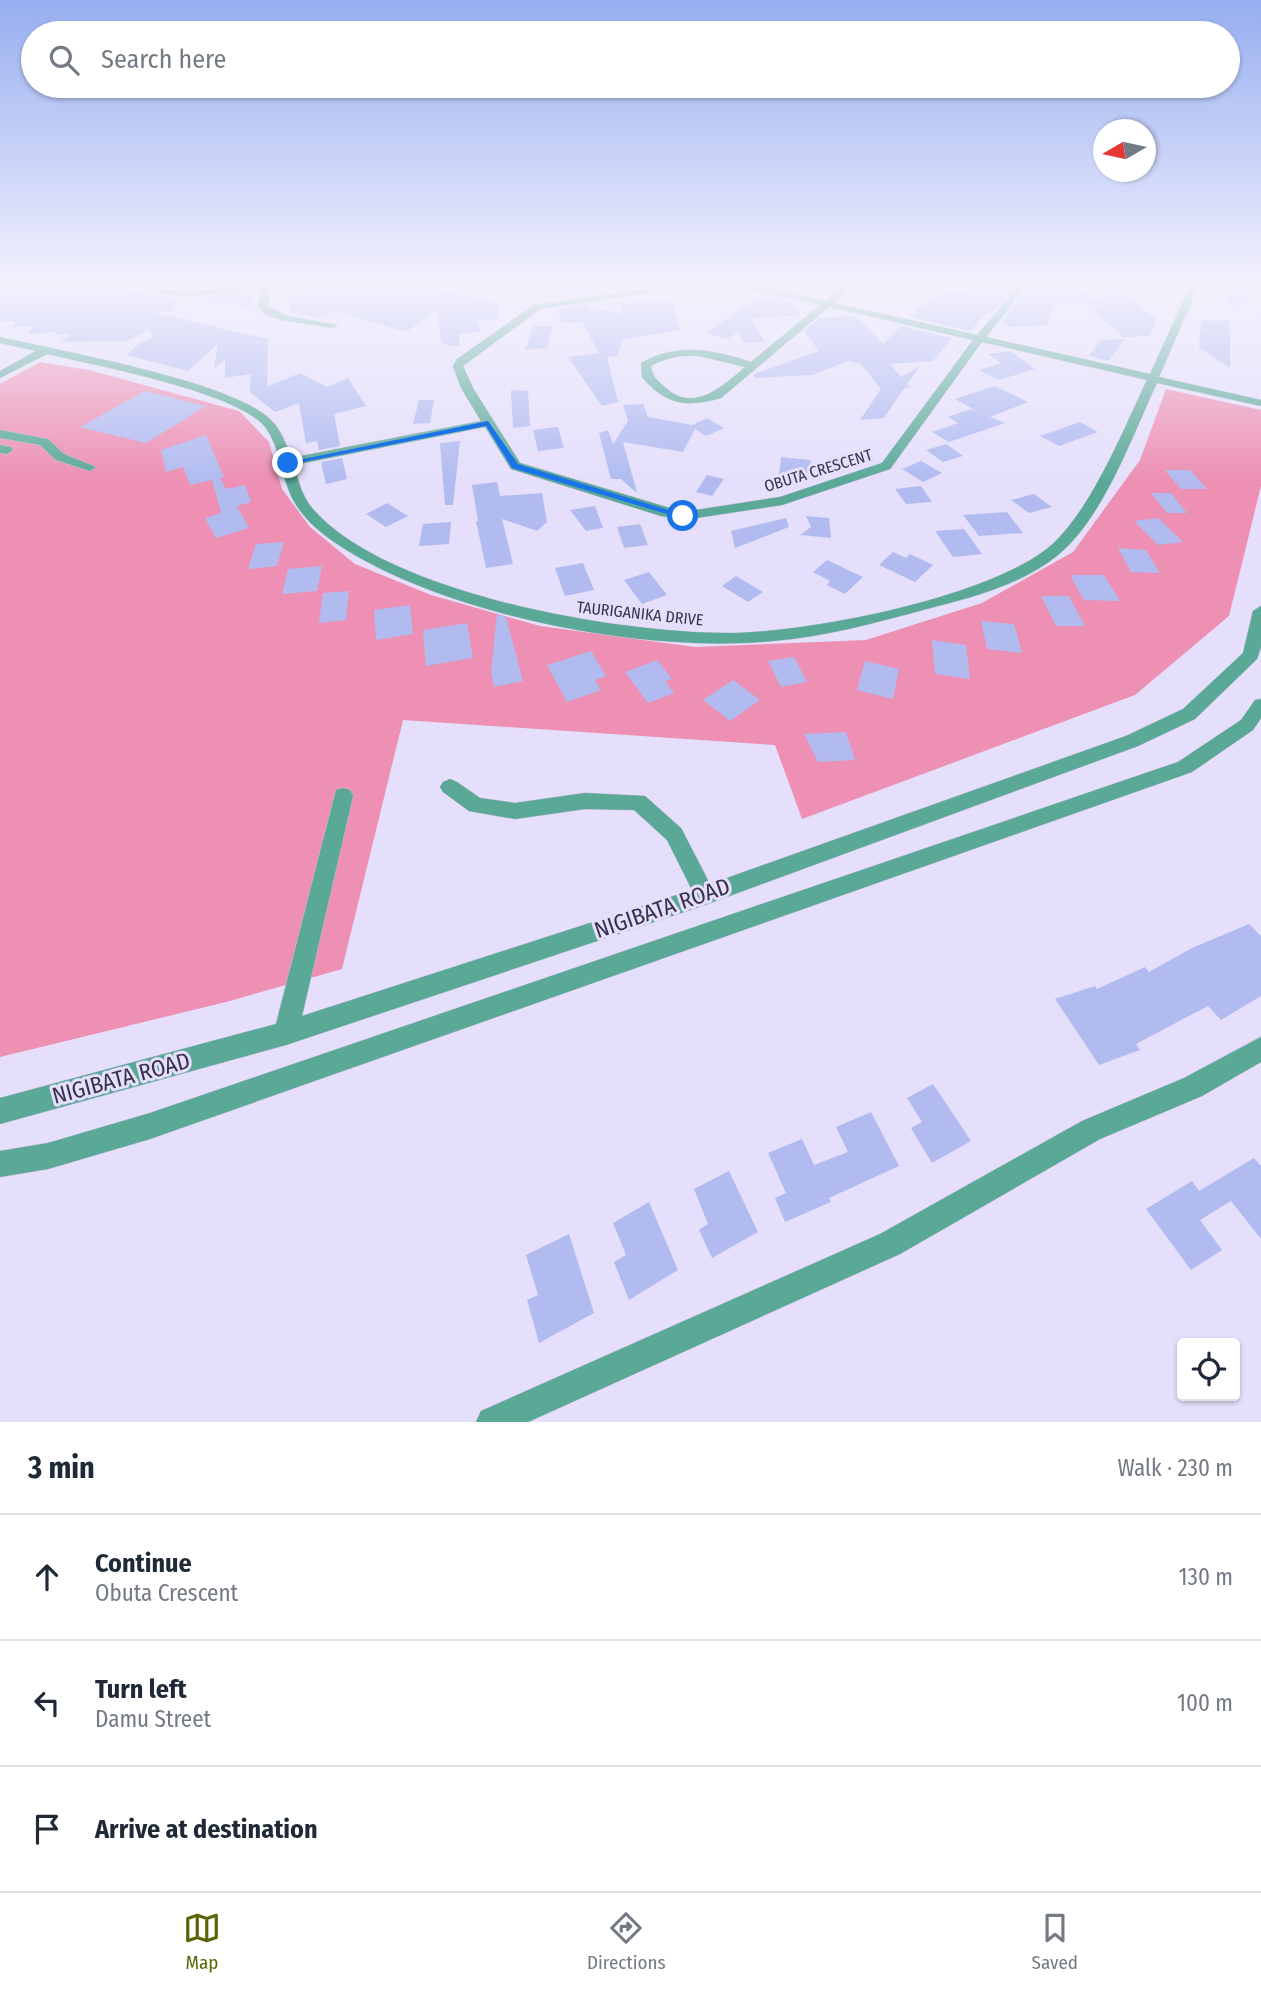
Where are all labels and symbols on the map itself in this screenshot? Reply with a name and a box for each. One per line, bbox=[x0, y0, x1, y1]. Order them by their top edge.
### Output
north arrow bbox=[1093, 119, 1156, 182]
street label: OBUTA CRESCENT bbox=[762, 445, 875, 496]
route end bbox=[272, 447, 303, 478]
route start bbox=[667, 500, 698, 531]
street label: TAURIGANIKA DRIVE bbox=[576, 597, 704, 630]
street label: NIGIBATA ROAD bbox=[590, 872, 734, 944]
street label: NIGIBATA ROAD bbox=[49, 1046, 193, 1110]

